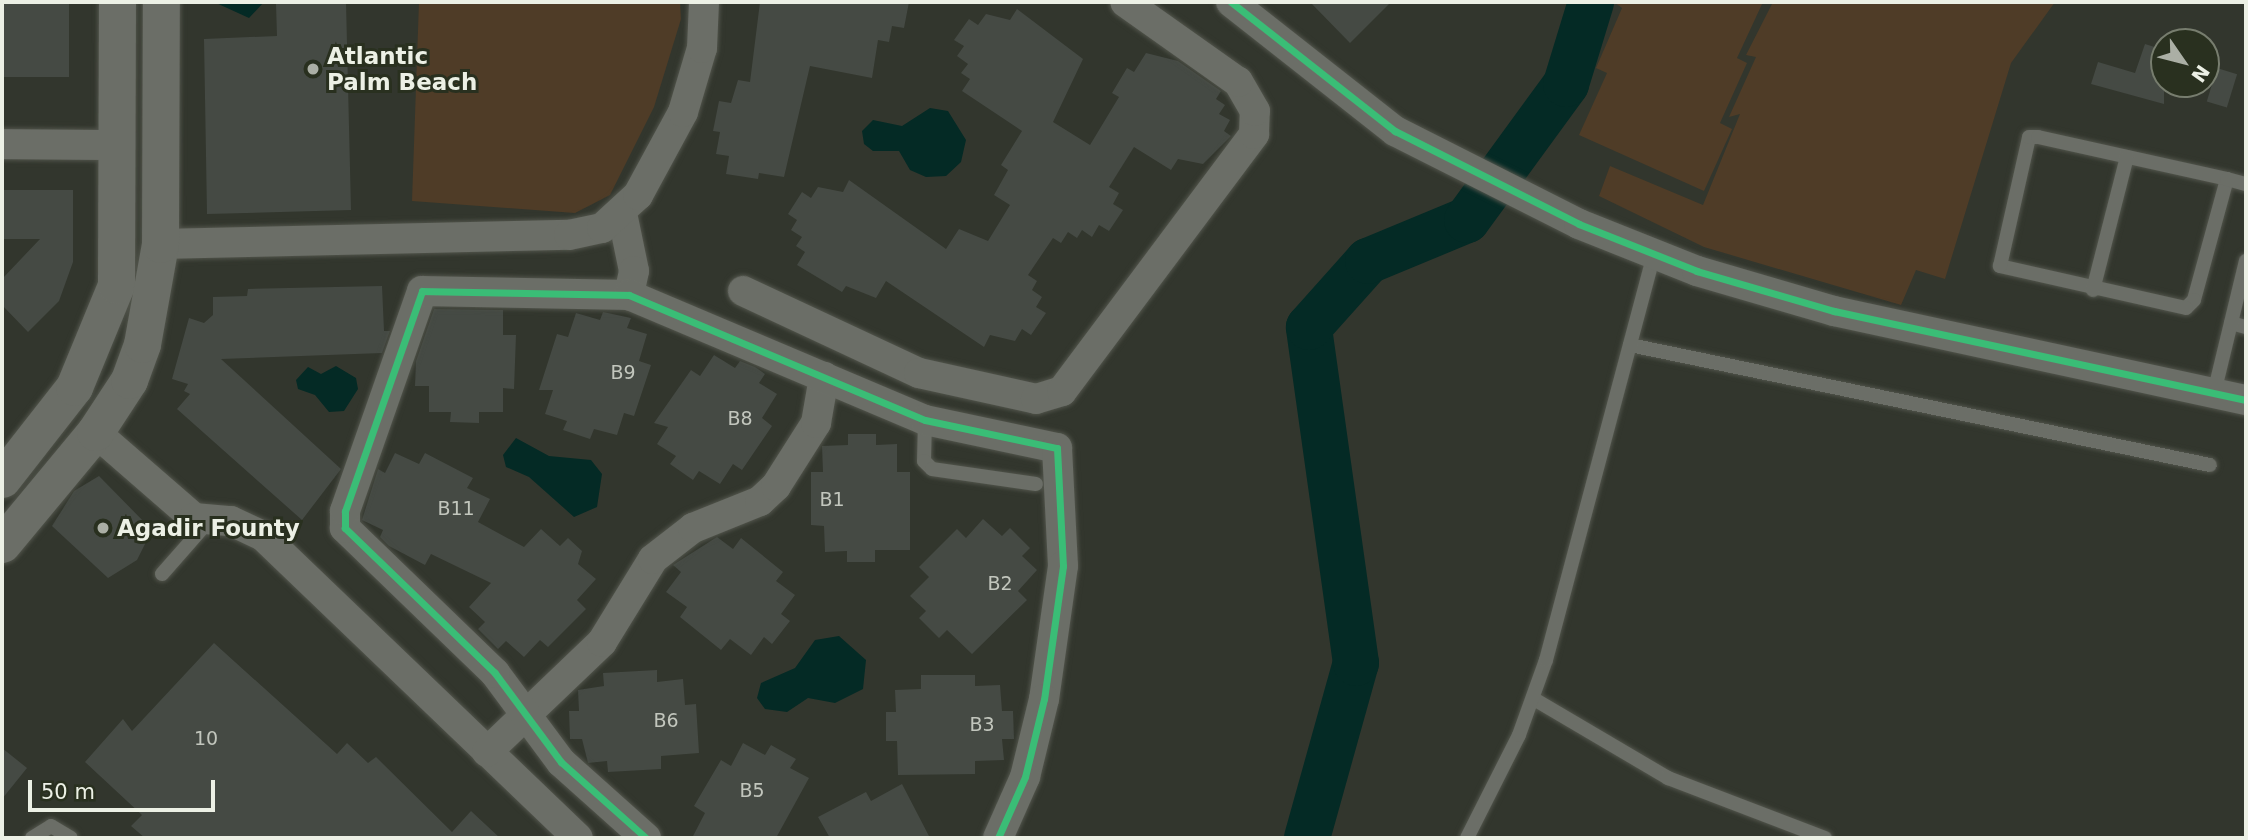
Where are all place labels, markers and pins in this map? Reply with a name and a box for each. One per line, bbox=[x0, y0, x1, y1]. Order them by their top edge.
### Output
place label: Atlantic Palm Beach bbox=[327, 42, 477, 96]
marker: Atlantic Palm Beach bbox=[305, 61, 321, 77]
place label: Agadir Founty bbox=[117, 514, 300, 542]
marker: Agadir Founty bbox=[95, 520, 111, 536]

